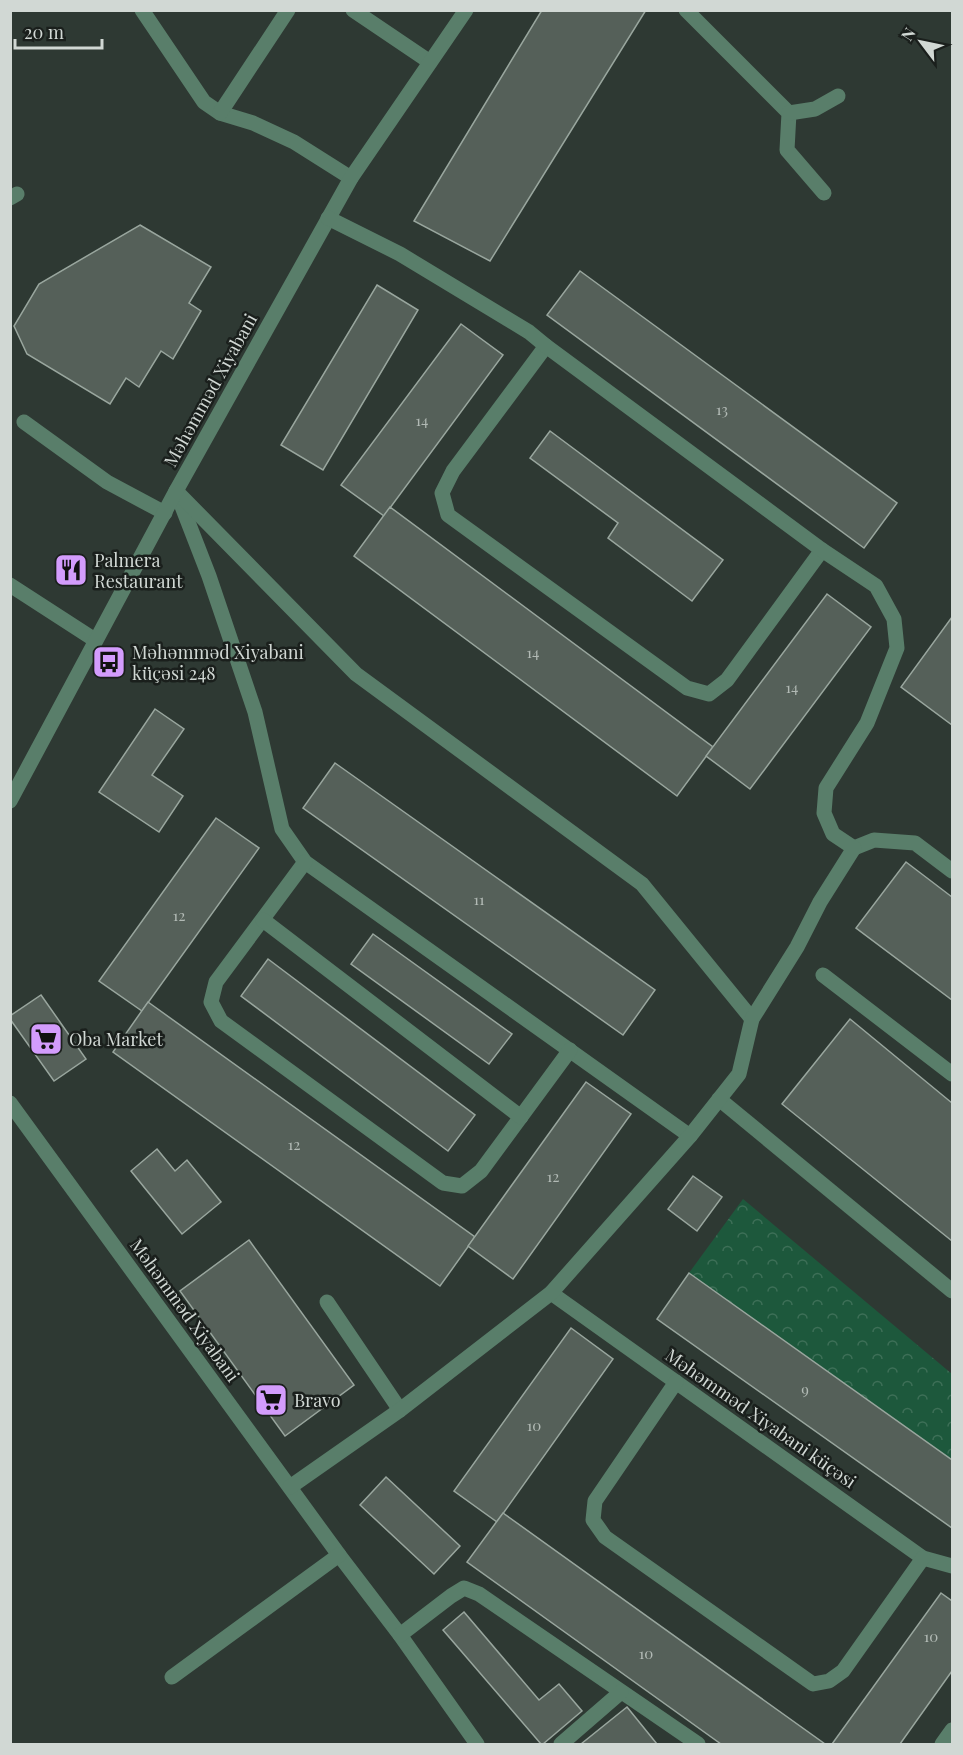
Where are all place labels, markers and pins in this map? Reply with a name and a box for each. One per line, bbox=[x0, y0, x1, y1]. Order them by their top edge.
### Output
place label: Palmera Restaurant bbox=[94, 548, 183, 593]
restaurant icon: Palmera Restaurant bbox=[53, 552, 89, 588]
place label: Məhəmməd Xiyabani küçəsi 248 bbox=[132, 640, 304, 685]
bus stop icon: Məhəmməd Xiyabani küçəsi 248 bbox=[91, 644, 127, 680]
supermarket icon: Oba Market bbox=[28, 1021, 64, 1057]
place label: Oba Market bbox=[69, 1027, 163, 1051]
supermarket icon: Bravo bbox=[253, 1382, 289, 1418]
place label: Bravo bbox=[294, 1388, 341, 1412]

